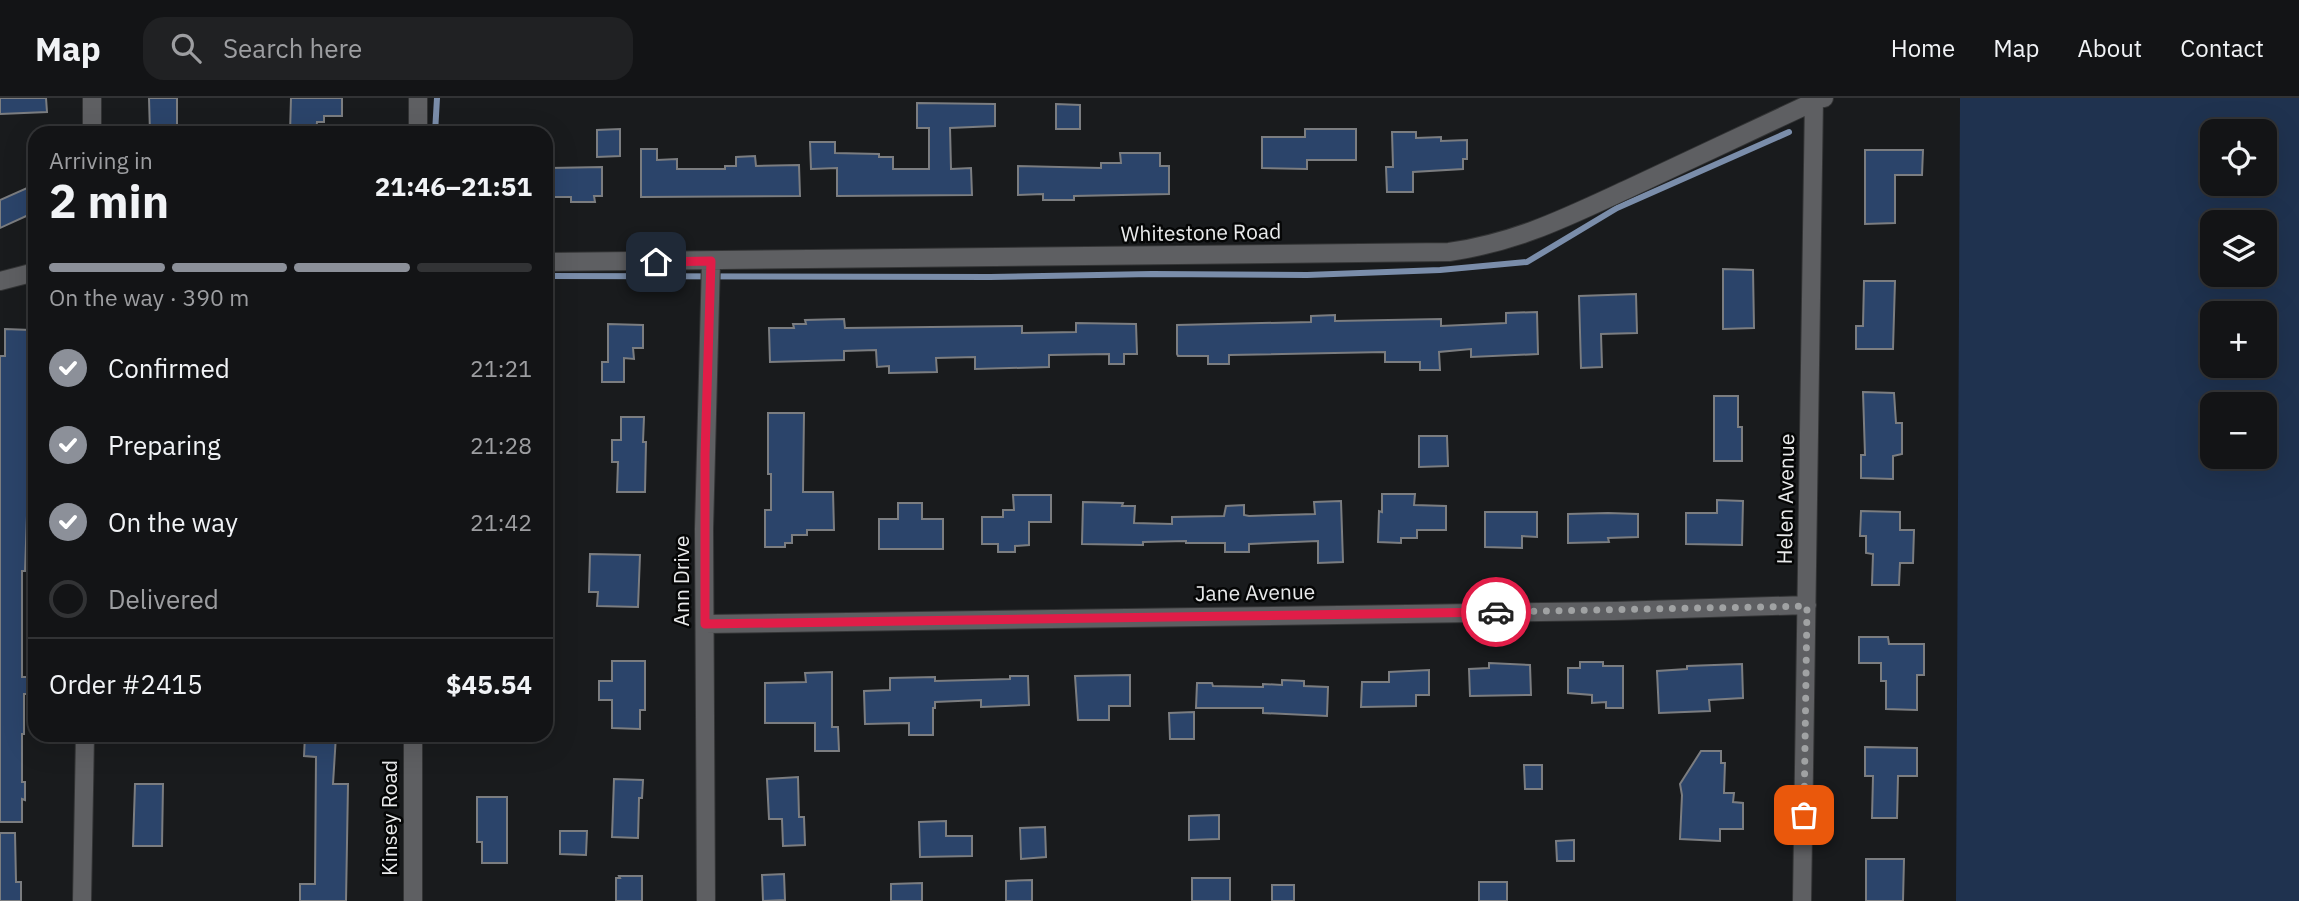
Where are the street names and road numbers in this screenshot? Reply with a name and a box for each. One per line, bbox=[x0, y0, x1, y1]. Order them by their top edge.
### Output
street label: Whitestone Road bbox=[1120, 217, 1281, 247]
street label: Helen Avenue bbox=[1770, 433, 1800, 565]
street label: Ann Drive bbox=[667, 535, 695, 627]
street label: Jane Avenue bbox=[1195, 577, 1315, 607]
street label: Kinsey Road bbox=[375, 760, 403, 876]

